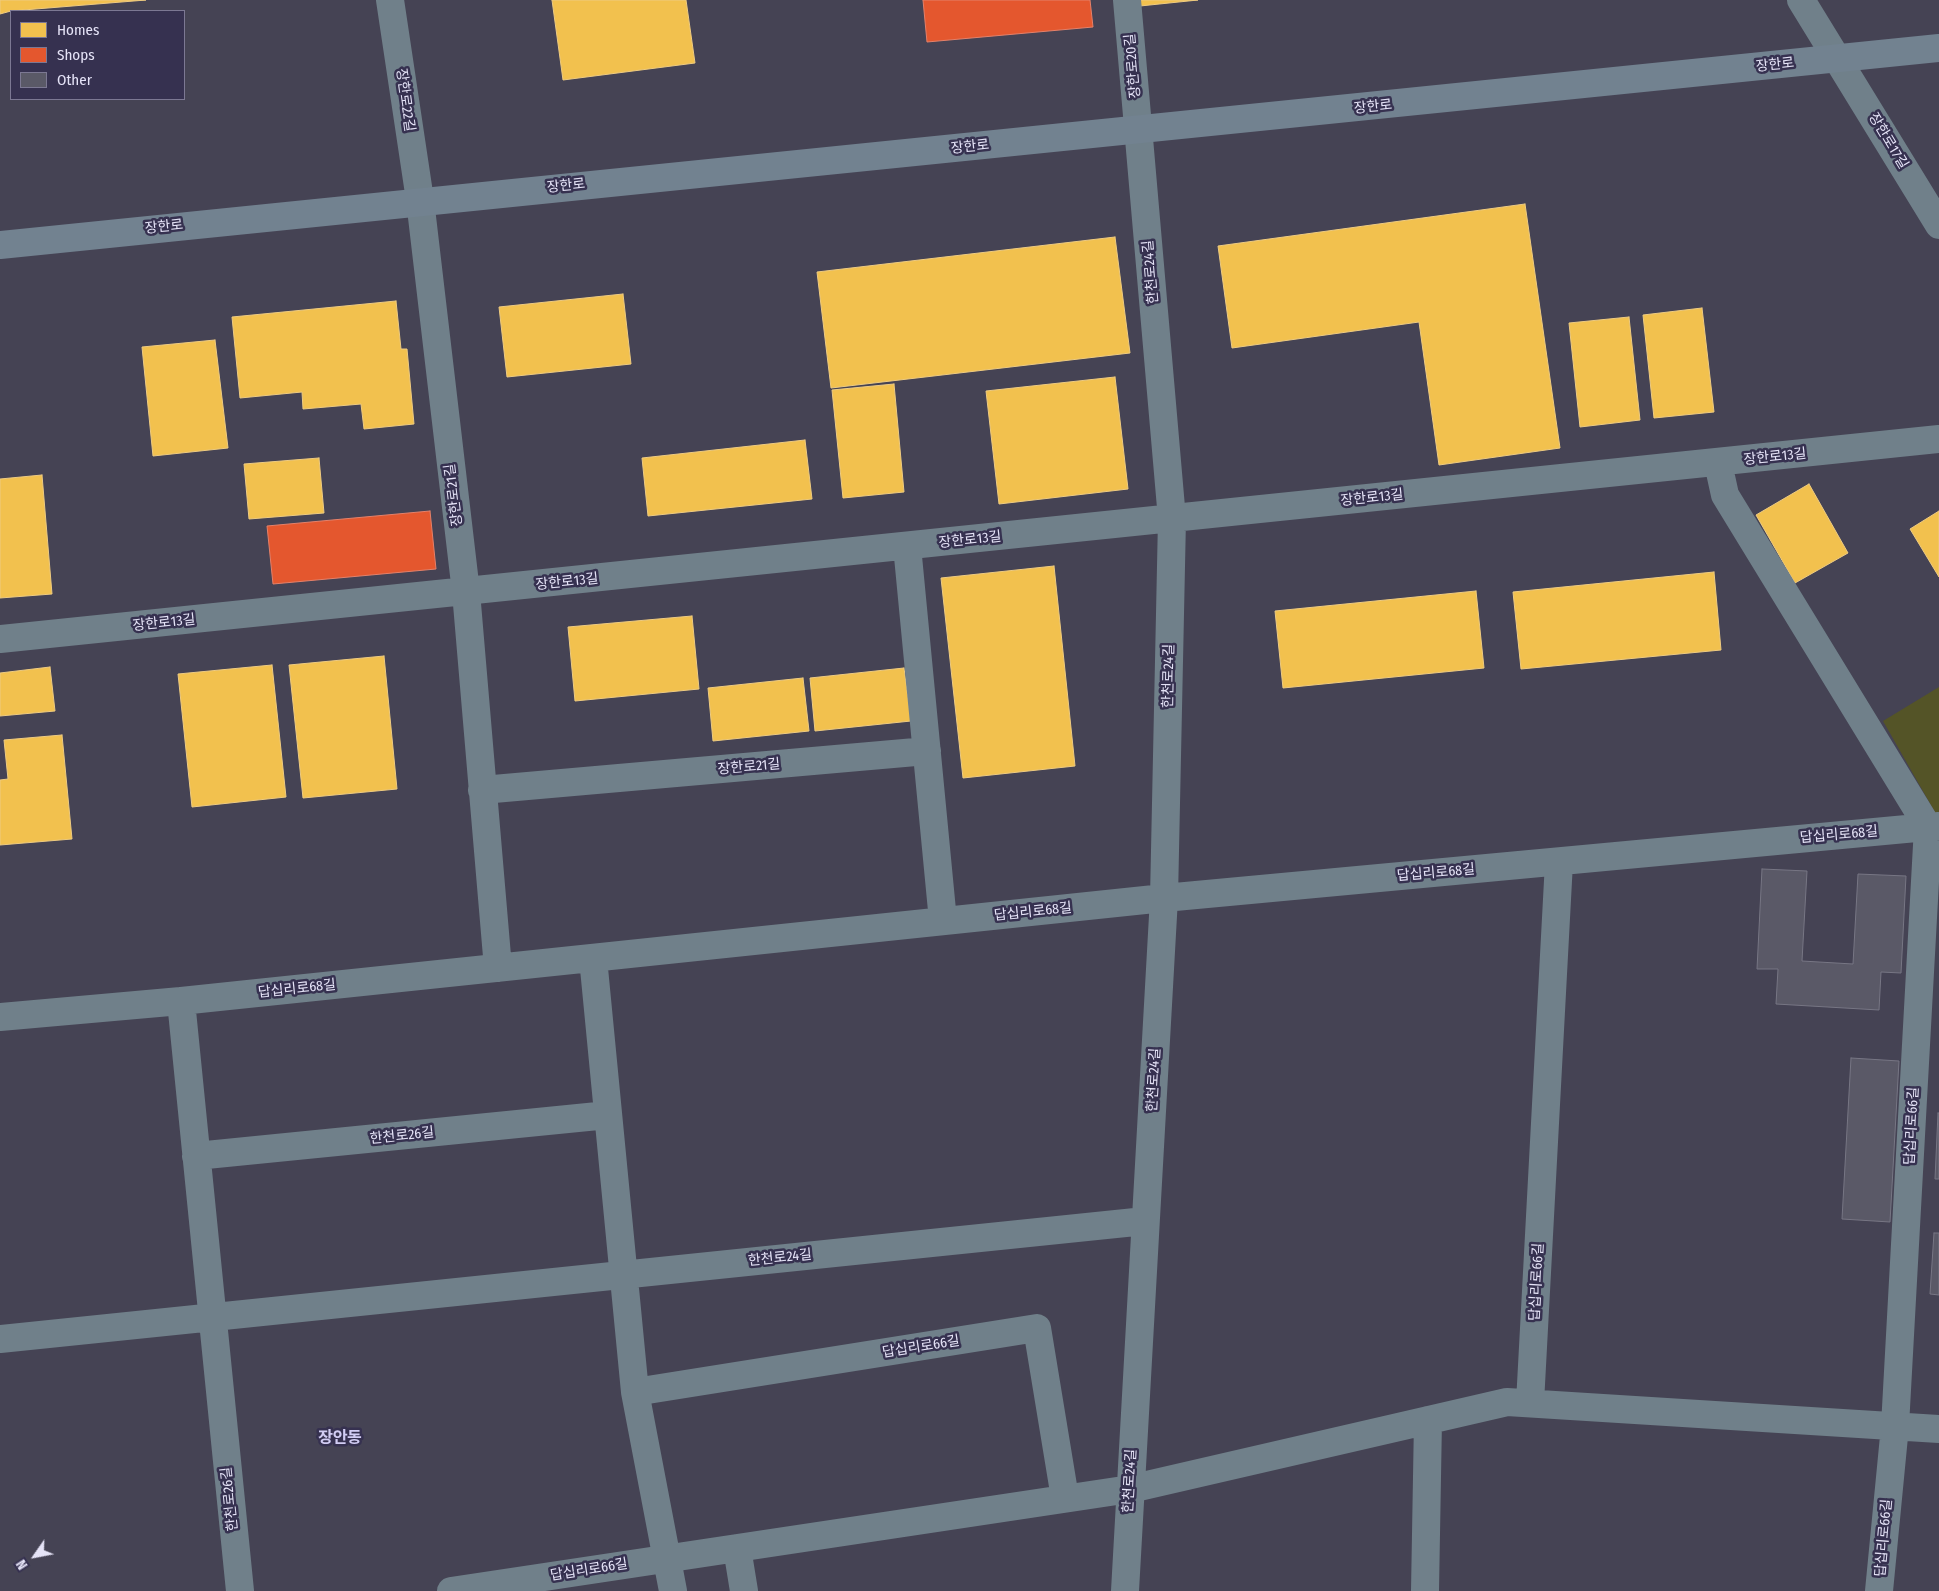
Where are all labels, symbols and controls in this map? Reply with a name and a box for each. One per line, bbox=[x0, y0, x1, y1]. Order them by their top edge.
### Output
legend bbox=[10, 10, 185, 100]
text: Homes bbox=[57, 21, 99, 39]
street label: 장한로20길 bbox=[1122, 33, 1144, 99]
text: Shops bbox=[57, 46, 95, 64]
street label: 장한로 bbox=[1755, 55, 1795, 75]
street label: 장한로22길 bbox=[392, 67, 418, 133]
text: Other bbox=[57, 71, 92, 89]
street label: 장한로 bbox=[1353, 97, 1393, 117]
street label: 장한로17길 bbox=[1865, 110, 1911, 172]
street label: 장한로 bbox=[950, 137, 990, 157]
street label: 장한로 bbox=[546, 176, 586, 196]
street label: 장한로 bbox=[144, 217, 184, 237]
street label: 한천로24길 bbox=[1140, 239, 1162, 305]
street label: 장한로13길 bbox=[1743, 445, 1807, 469]
street label: 장한로21길 bbox=[442, 463, 466, 527]
street label: 장한로13길 bbox=[1340, 486, 1404, 510]
street label: 장한로13길 bbox=[938, 528, 1002, 552]
street label: 장한로13길 bbox=[535, 570, 599, 594]
street label: 장한로13길 bbox=[132, 611, 196, 635]
street label: 한천로24길 bbox=[1160, 644, 1178, 708]
street label: 장한로21길 bbox=[717, 756, 781, 778]
street label: 답십리로68길 bbox=[1799, 823, 1879, 847]
street label: 답십리로68길 bbox=[1396, 861, 1476, 885]
street label: 답십리로68길 bbox=[993, 900, 1073, 924]
street label: 답십리로68길 bbox=[257, 977, 337, 1001]
street label: 한천로24길 bbox=[1144, 1048, 1164, 1112]
street label: 답십리로66길 bbox=[1902, 1086, 1922, 1166]
street label: 한천로26길 bbox=[369, 1124, 435, 1148]
street label: 답십리로66길 bbox=[1527, 1242, 1547, 1322]
street label: 한천로24길 bbox=[747, 1246, 813, 1270]
street label: 답십리로66길 bbox=[881, 1333, 961, 1361]
district label: 장안동 bbox=[318, 1429, 362, 1449]
street label: 한천로24길 bbox=[1120, 1449, 1140, 1513]
street label: 한천로26길 bbox=[218, 1466, 242, 1532]
street label: 답십리로66길 bbox=[1872, 1498, 1896, 1578]
north arrow bbox=[10, 1531, 60, 1581]
text: N bbox=[13, 1556, 31, 1573]
street label: 답십리로66길 bbox=[549, 1556, 629, 1584]

